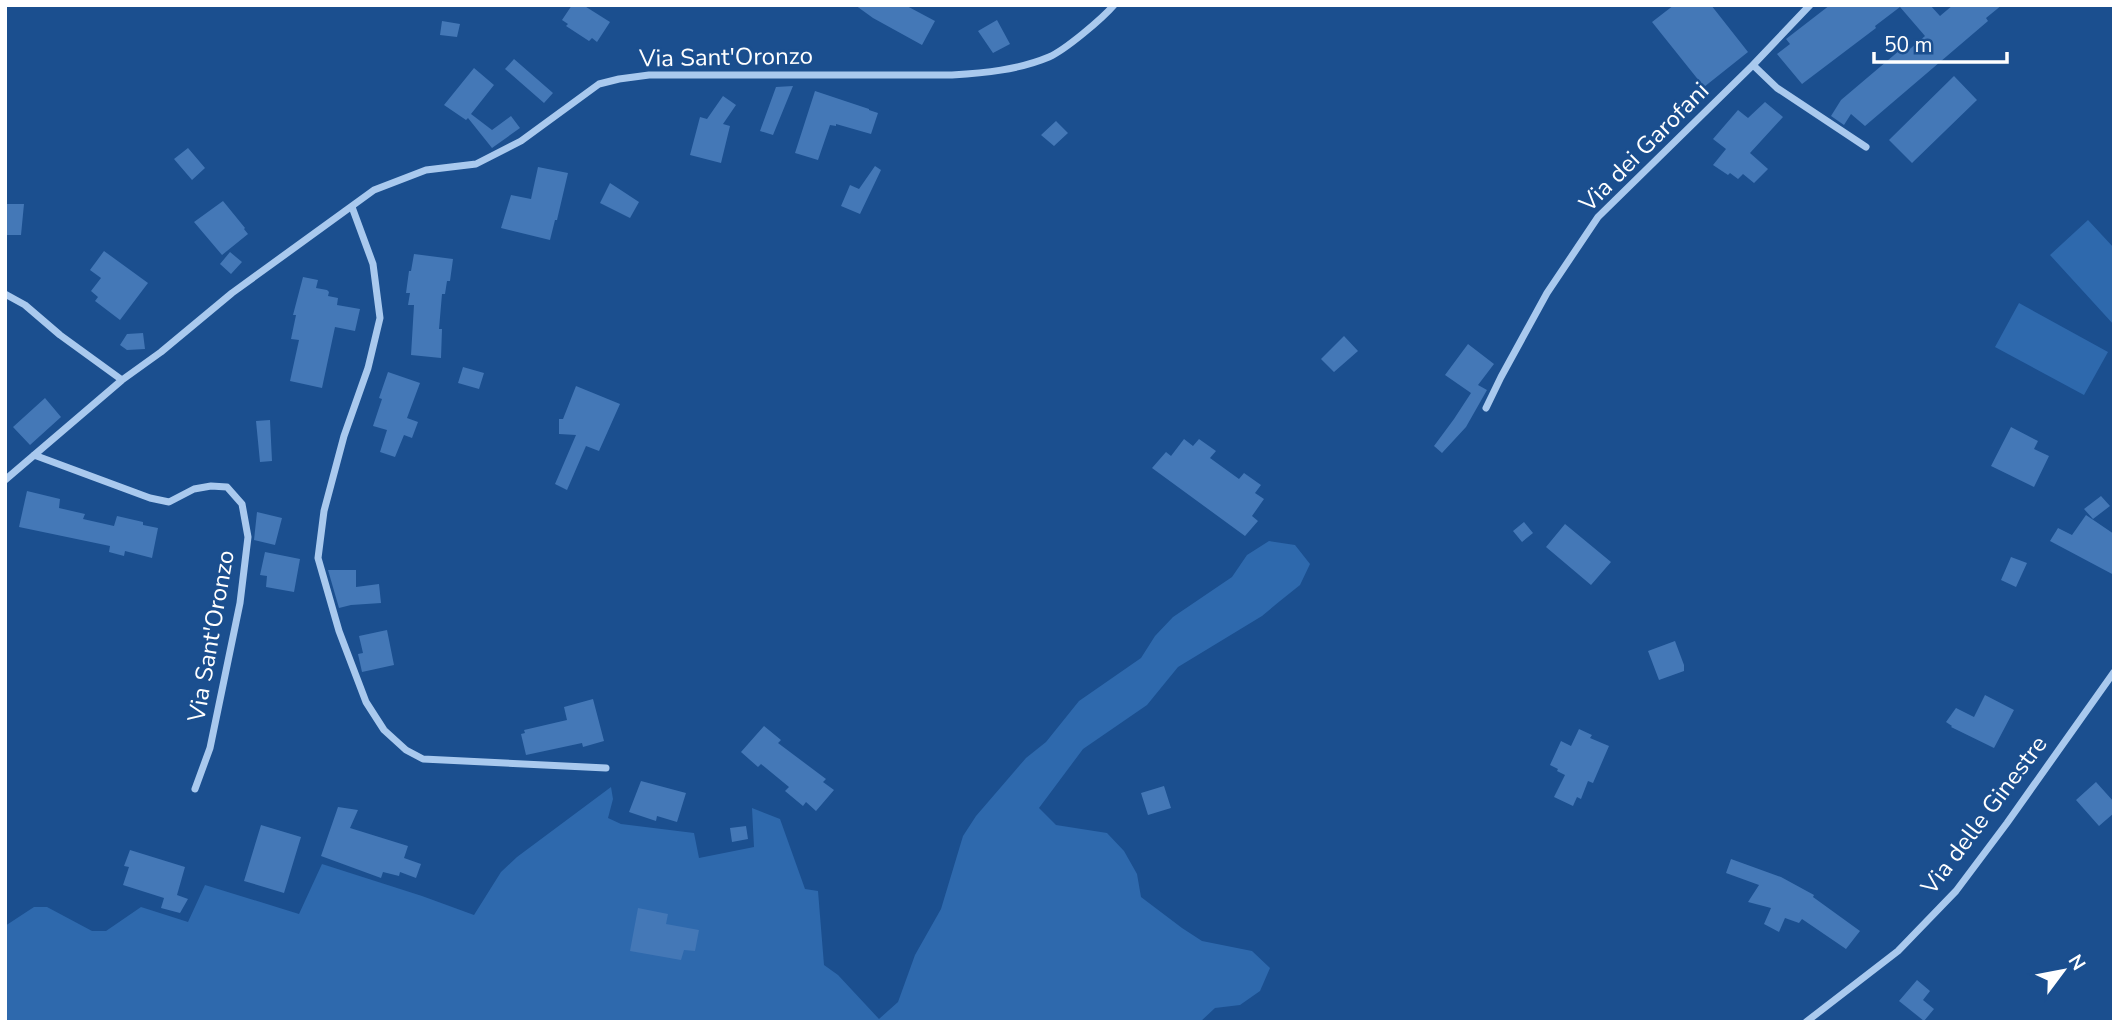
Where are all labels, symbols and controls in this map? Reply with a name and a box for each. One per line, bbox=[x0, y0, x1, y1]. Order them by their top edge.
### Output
scale bar bbox=[1874, 21, 2007, 65]
text: 50 m bbox=[1884, 31, 1933, 59]
street label: Via Sant'Oronzo bbox=[638, 39, 813, 75]
street label: Via dei Garofani bbox=[1571, 75, 1716, 220]
street label: Via Sant'Oronzo bbox=[180, 548, 242, 725]
street label: Via delle Ginestre bbox=[1913, 729, 2054, 902]
north arrow bbox=[2028, 936, 2098, 1006]
text: N bbox=[2062, 950, 2091, 975]

